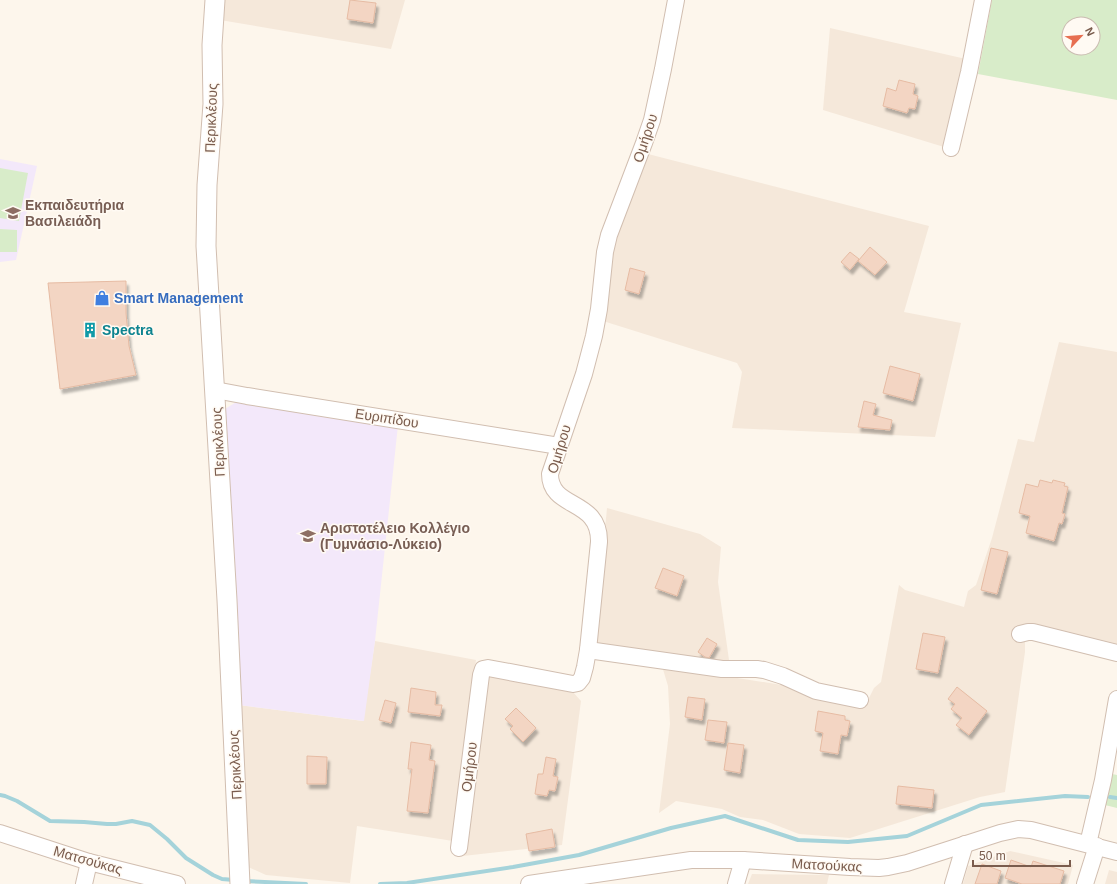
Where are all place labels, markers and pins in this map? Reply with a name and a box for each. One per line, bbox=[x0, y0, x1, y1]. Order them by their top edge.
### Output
place label: Εκπαιδευτήρια Βασιλειάδη bbox=[25, 197, 125, 229]
school or university icon: Εκπαιδευτήρια Βασιλειάδη bbox=[4, 204, 22, 222]
shop icon: Smart Management bbox=[93, 289, 111, 307]
place label: Smart Management bbox=[114, 290, 243, 306]
building icon: Spectra bbox=[81, 321, 99, 339]
place label: Spectra bbox=[102, 322, 154, 338]
place label: Αριστοτέλειο Κολλέγιο (Γυμνάσιο-Λύκειο) bbox=[320, 520, 470, 552]
school or university icon: Αριστοτέλειο Κολλέγιο (Γυμνάσιο-Λύκειο) bbox=[299, 527, 317, 545]

